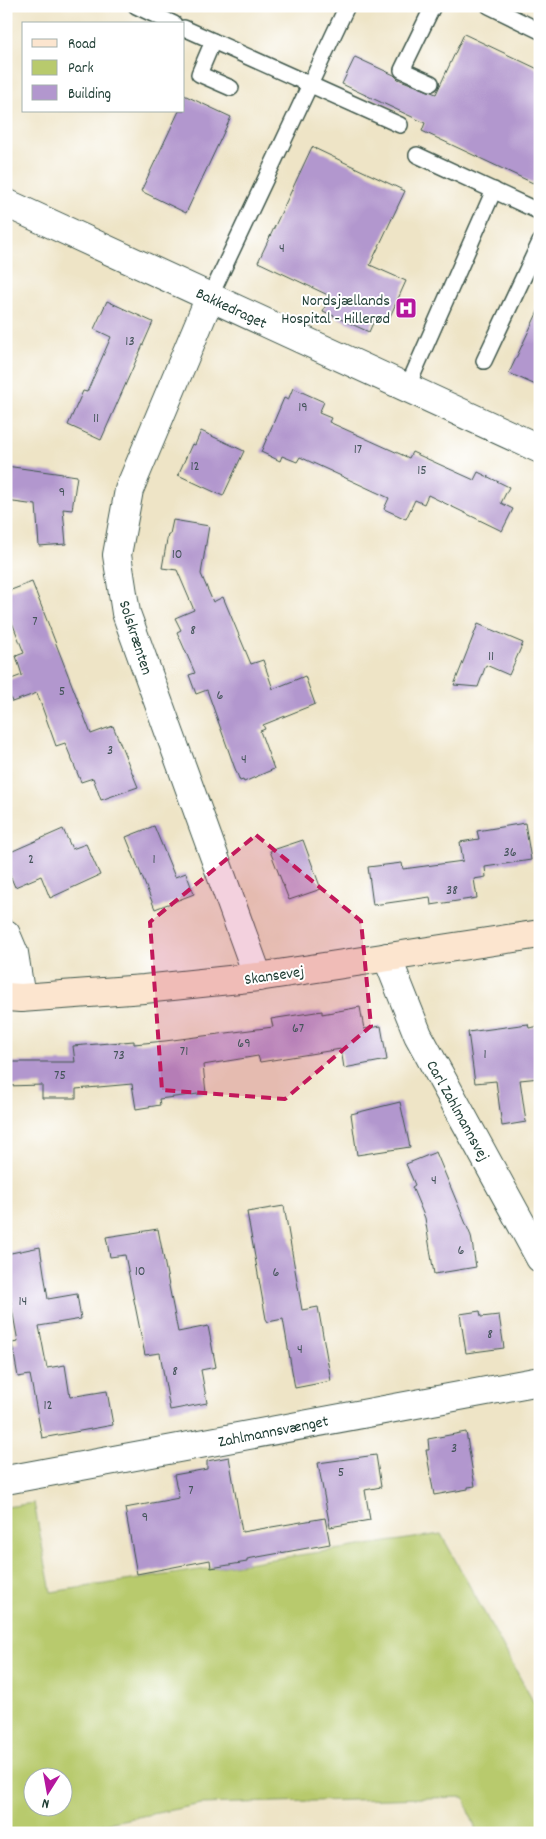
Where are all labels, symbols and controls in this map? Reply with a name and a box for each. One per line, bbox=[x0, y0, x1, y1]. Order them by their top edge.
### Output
legend bbox=[22, 22, 185, 112]
text: Road bbox=[68, 34, 96, 56]
text: Park bbox=[68, 58, 94, 80]
text: Building bbox=[68, 84, 111, 106]
house number: 4 bbox=[279, 239, 285, 259]
street label: Bakkedraget bbox=[192, 283, 270, 336]
place label: Nordsjællands Hospital - Hillerød bbox=[281, 290, 390, 331]
hospital icon: Nordsjællands Hospital - Hillerød bbox=[394, 296, 418, 320]
house number: 13 bbox=[125, 332, 135, 352]
house number: 19 bbox=[298, 398, 308, 418]
house number: 11 bbox=[93, 409, 99, 429]
house number: 17 bbox=[354, 440, 362, 460]
house number: 12 bbox=[190, 457, 200, 477]
house number: 15 bbox=[417, 461, 427, 481]
house number: 9 bbox=[59, 483, 65, 503]
house number: 10 bbox=[172, 545, 182, 565]
street label: Solskrænten bbox=[112, 598, 157, 678]
house number: 7 bbox=[32, 612, 38, 632]
house number: 8 bbox=[190, 621, 196, 641]
house number: 11 bbox=[488, 647, 494, 667]
house number: 5 bbox=[59, 682, 65, 702]
house number: 6 bbox=[217, 686, 224, 706]
house number: 3 bbox=[107, 741, 113, 761]
house number: 4 bbox=[241, 750, 247, 770]
house number: 36 bbox=[503, 843, 517, 863]
house number: 2 bbox=[28, 850, 34, 870]
house number: 1 bbox=[152, 850, 156, 870]
house number: 38 bbox=[446, 881, 458, 901]
street label: Skansevej bbox=[243, 961, 306, 992]
house number: 67 bbox=[292, 1019, 304, 1039]
house number: 69 bbox=[237, 1034, 251, 1054]
house number: 71 bbox=[180, 1042, 188, 1062]
house number: 1 bbox=[483, 1045, 487, 1065]
house number: 73 bbox=[113, 1046, 125, 1066]
street label: Carl Zahlmannsvej bbox=[419, 1056, 494, 1166]
house number: 75 bbox=[54, 1066, 66, 1086]
house number: 4 bbox=[431, 1171, 437, 1191]
house number: 6 bbox=[458, 1241, 465, 1261]
house number: 10 bbox=[135, 1262, 145, 1282]
house number: 6 bbox=[273, 1263, 280, 1283]
house number: 14 bbox=[19, 1292, 27, 1312]
house number: 8 bbox=[487, 1325, 493, 1345]
house number: 4 bbox=[297, 1340, 303, 1360]
house number: 8 bbox=[172, 1362, 178, 1382]
house number: 12 bbox=[43, 1396, 53, 1416]
street label: Zahlmannsvænget bbox=[216, 1410, 331, 1454]
house number: 3 bbox=[451, 1439, 457, 1459]
house number: 5 bbox=[338, 1463, 344, 1483]
house number: 7 bbox=[188, 1481, 194, 1501]
house number: 9 bbox=[142, 1508, 148, 1528]
north arrow bbox=[22, 1766, 72, 1816]
text: N bbox=[41, 1792, 51, 1813]

